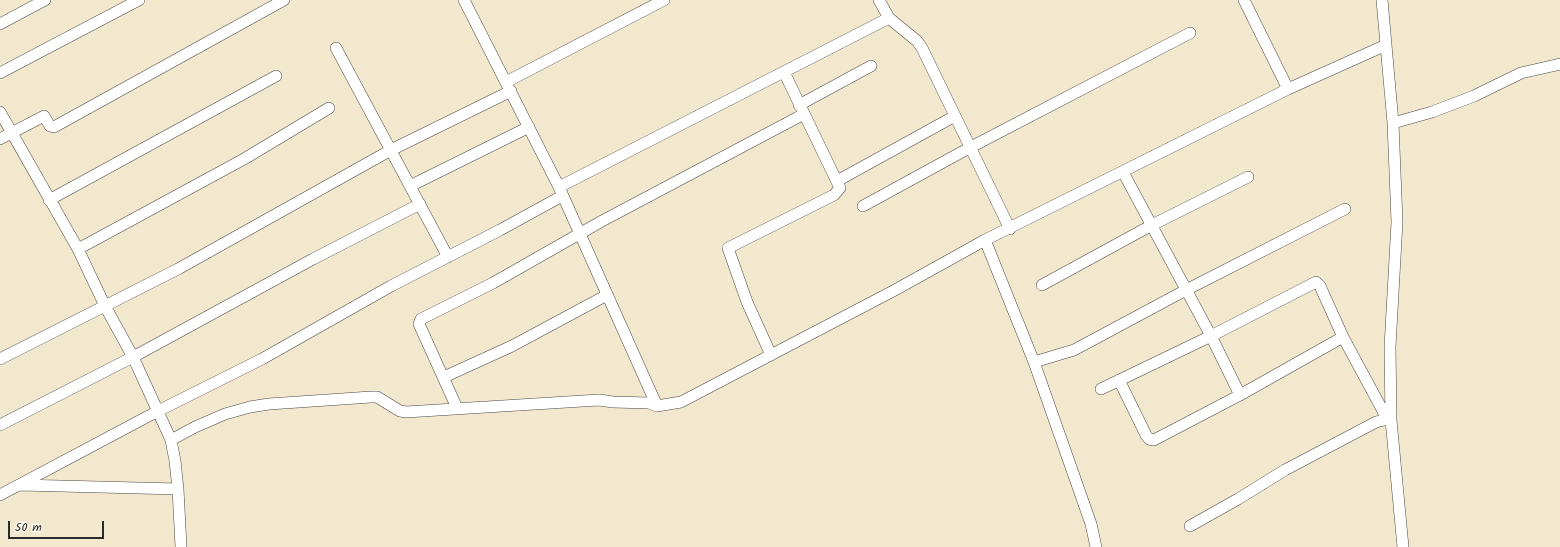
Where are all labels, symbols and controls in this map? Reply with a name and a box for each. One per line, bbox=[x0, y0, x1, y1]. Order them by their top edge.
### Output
scale bar bbox=[10, 513, 106, 539]
text: 50 m bbox=[15, 518, 42, 537]

